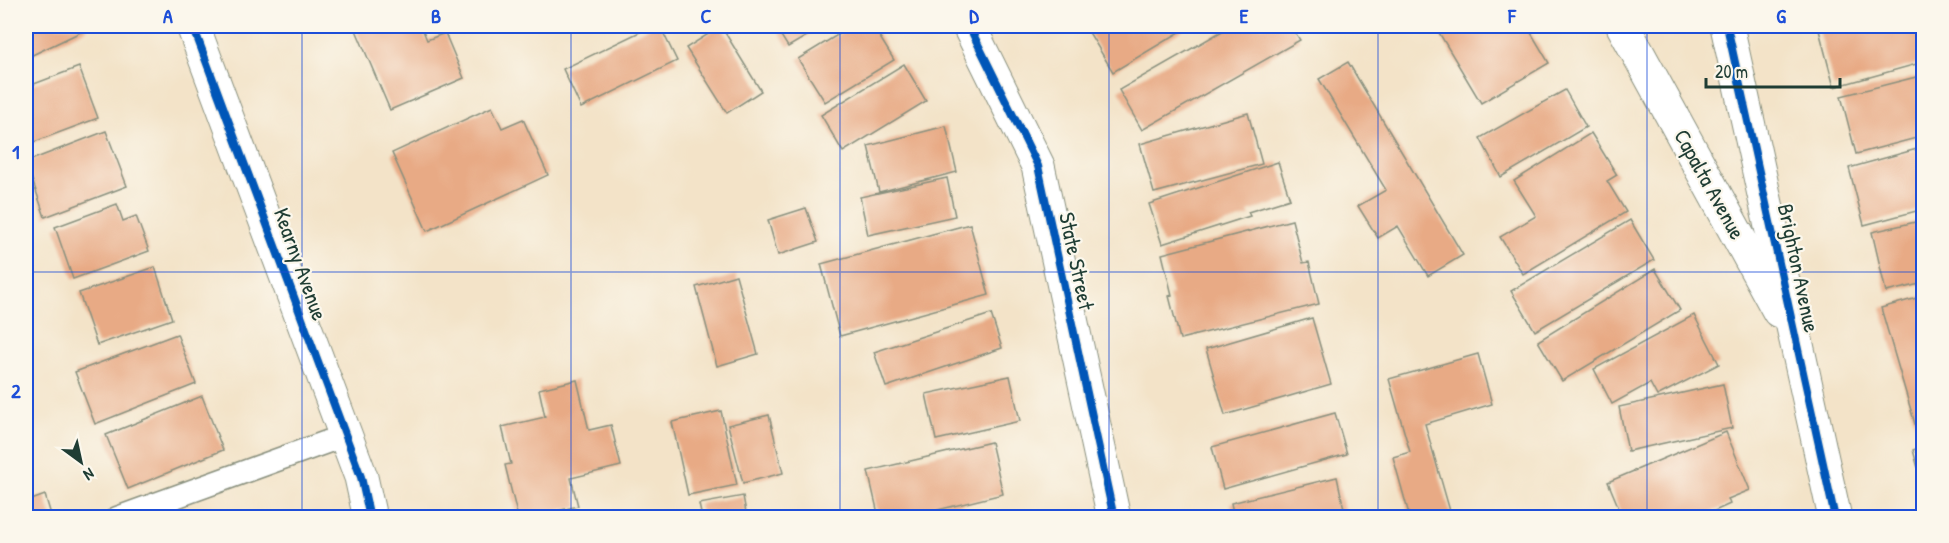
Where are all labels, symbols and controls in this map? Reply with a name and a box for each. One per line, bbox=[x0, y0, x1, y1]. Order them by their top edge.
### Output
text: A bbox=[163, 2, 173, 29]
text: B bbox=[431, 2, 441, 29]
text: C bbox=[701, 2, 712, 29]
text: D bbox=[969, 2, 979, 29]
text: E bbox=[1240, 2, 1249, 29]
text: F bbox=[1507, 2, 1517, 29]
text: G bbox=[1776, 2, 1786, 29]
scale bar bbox=[1706, 51, 1840, 89]
text: 20 m bbox=[1715, 59, 1748, 84]
street label: Capalta Avenue bbox=[1667, 124, 1753, 245]
text: 1 bbox=[12, 138, 20, 165]
street label: Brighton Avenue bbox=[1771, 201, 1827, 335]
street label: Kearny Avenue bbox=[267, 204, 335, 325]
street label: State Street bbox=[1052, 210, 1102, 313]
text: 2 bbox=[11, 377, 21, 404]
north arrow bbox=[51, 432, 111, 492]
text: N bbox=[79, 463, 99, 486]

